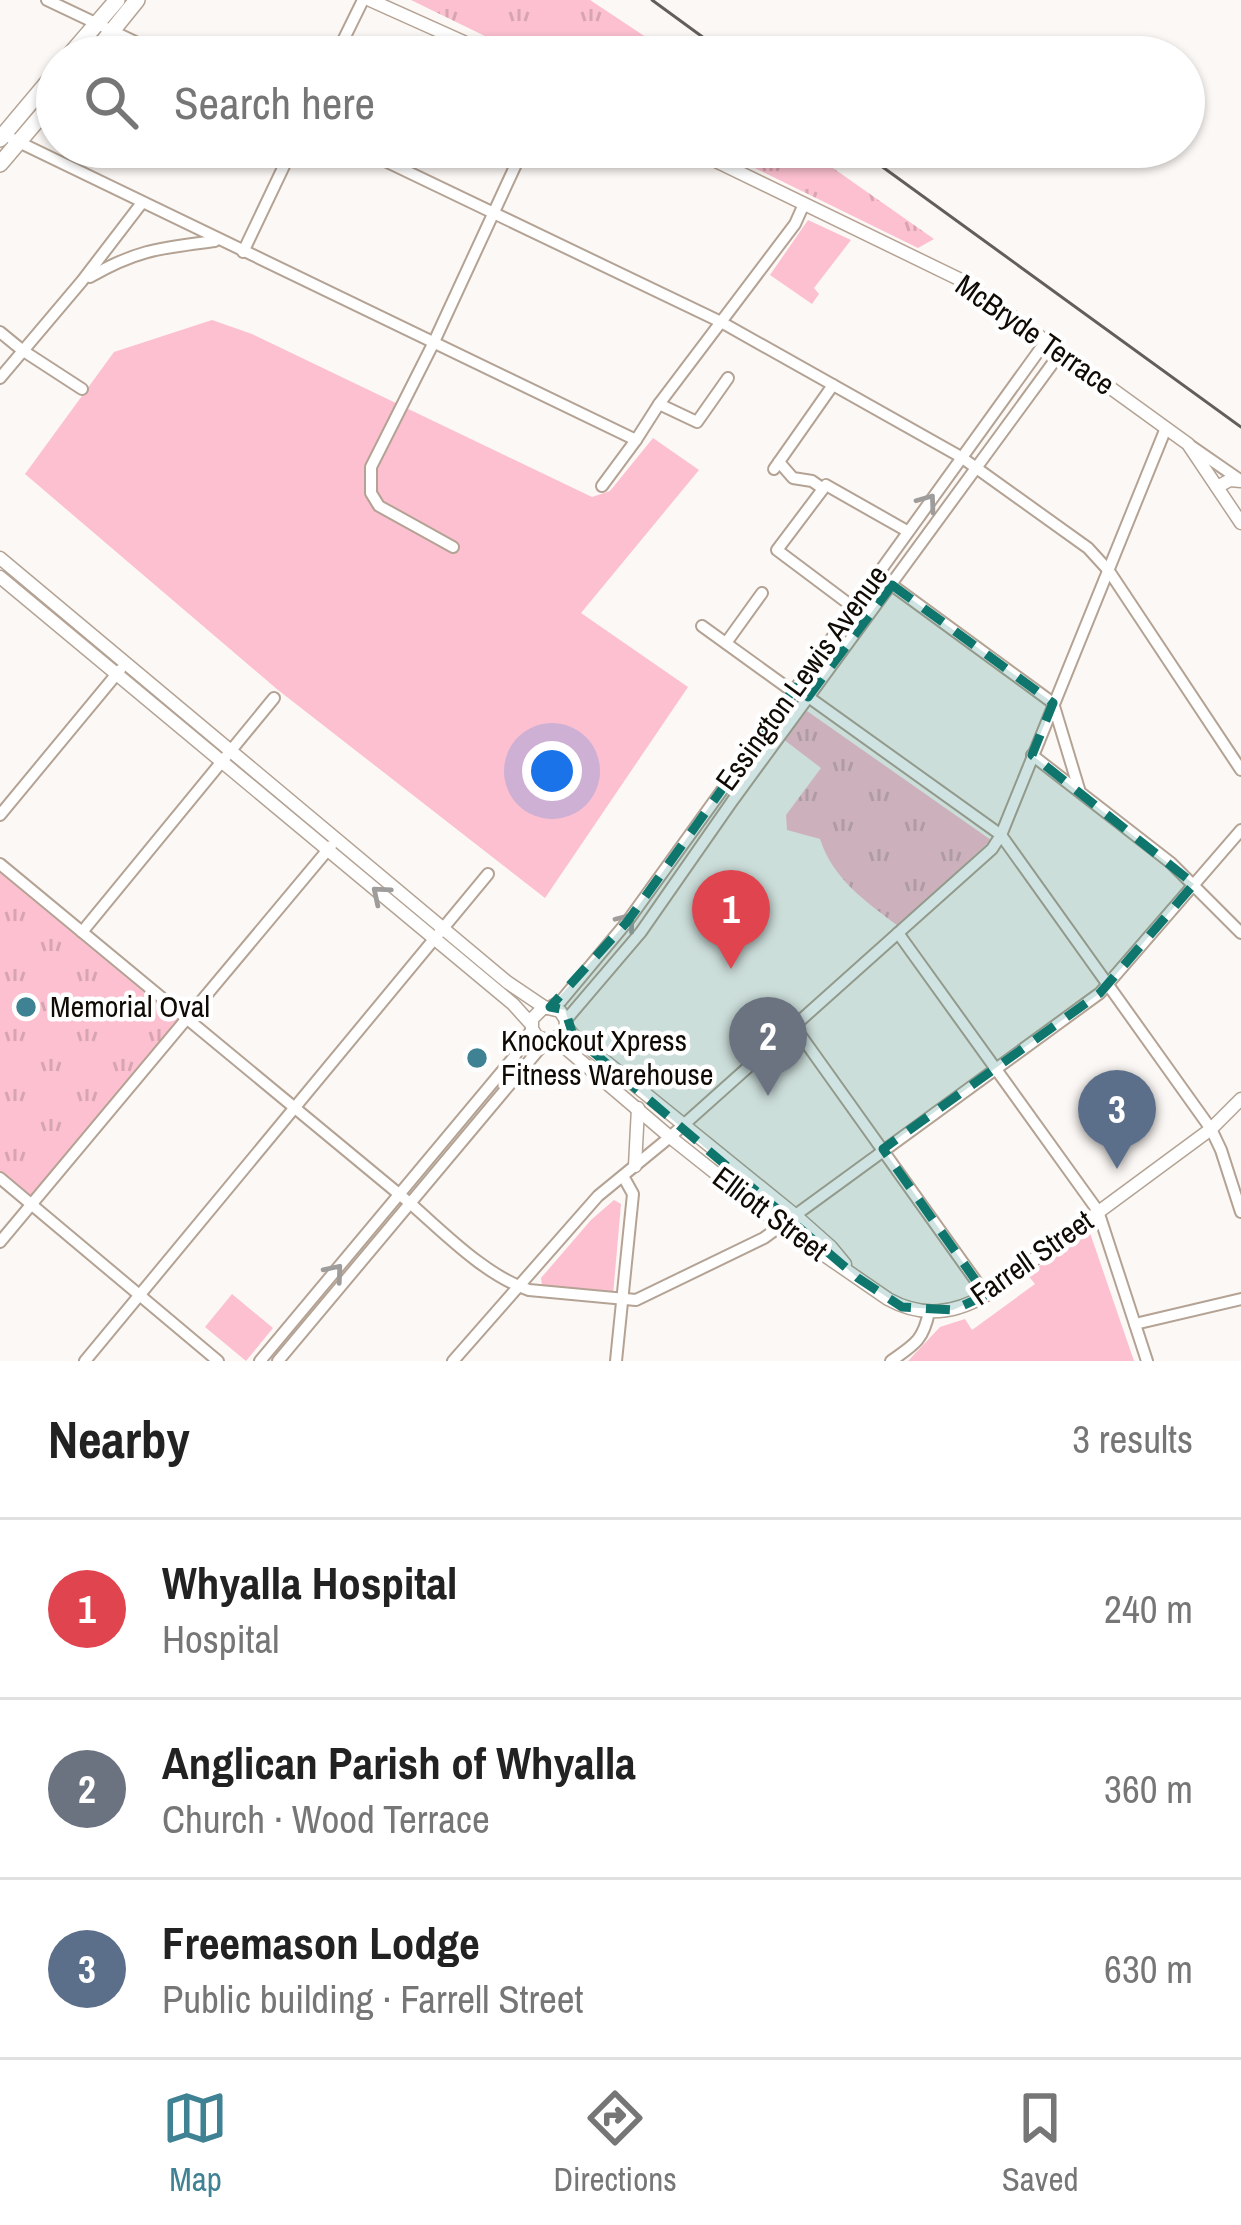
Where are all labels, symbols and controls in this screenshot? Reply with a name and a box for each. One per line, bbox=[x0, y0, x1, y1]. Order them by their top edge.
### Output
search box bbox=[36, 36, 1205, 168]
icon: search bbox=[78, 69, 144, 135]
text: Search here bbox=[174, 72, 375, 133]
street label: McBryde Terrace bbox=[948, 265, 1123, 404]
one-way arrow bbox=[914, 494, 936, 515]
street label: Essington Lewis Avenue bbox=[706, 557, 896, 798]
your location bbox=[522, 741, 582, 801]
pin: 1 bbox=[692, 870, 770, 969]
one-way arrow bbox=[372, 886, 394, 908]
one-way arrow bbox=[613, 912, 634, 934]
place label: Memorial Oval bbox=[50, 986, 210, 1026]
marker: Memorial Oval bbox=[13, 994, 39, 1020]
pin: 2 bbox=[729, 997, 807, 1096]
place label: Knockout Xpress Fitness Warehouse bbox=[501, 1020, 713, 1094]
marker: Knockout Xpress Fitness Warehouse bbox=[464, 1045, 490, 1071]
pin: 3 bbox=[1078, 1070, 1156, 1169]
street label: Elliott Street bbox=[705, 1157, 836, 1270]
street label: Farrell Street bbox=[962, 1200, 1101, 1314]
one-way arrow bbox=[321, 1263, 342, 1285]
text: Nearby bbox=[48, 1405, 190, 1474]
text: 3 results bbox=[1072, 1413, 1193, 1465]
text: Whyalla Hospital bbox=[162, 1552, 457, 1613]
text: 1 bbox=[78, 1583, 96, 1635]
text: 240 m bbox=[1104, 1583, 1193, 1635]
text: Hospital bbox=[162, 1613, 279, 1665]
text: Anglican Parish of Whyalla bbox=[162, 1732, 636, 1793]
text: 2 bbox=[78, 1763, 96, 1815]
text: 360 m bbox=[1104, 1763, 1193, 1815]
text: Church · Wood Terrace bbox=[162, 1793, 490, 1845]
text: Freemason Lodge bbox=[162, 1912, 480, 1973]
text: 3 bbox=[78, 1943, 96, 1995]
text: 630 m bbox=[1104, 1943, 1193, 1995]
text: Public building · Farrell Street bbox=[162, 1973, 584, 2025]
tab: Map bbox=[162, 2085, 228, 2201]
tab: Directions bbox=[553, 2085, 677, 2201]
tab: Saved bbox=[1002, 2085, 1078, 2201]

